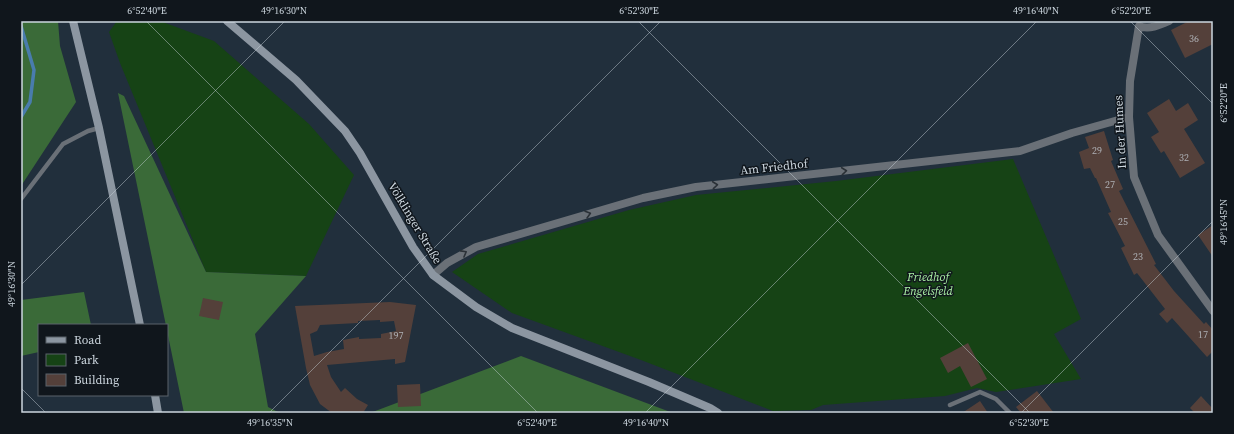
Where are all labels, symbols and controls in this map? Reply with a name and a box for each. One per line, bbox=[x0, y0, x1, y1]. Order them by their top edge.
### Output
text: 6°52'40"E bbox=[127, 4, 167, 17]
text: 49°16'30"N bbox=[261, 4, 307, 17]
text: 6°52'30"E bbox=[619, 4, 659, 17]
text: 49°16'40"N bbox=[1013, 4, 1059, 17]
text: 6°52'20"E bbox=[1111, 4, 1151, 17]
house number: 36 bbox=[1189, 32, 1199, 45]
text: 6°52'20"E bbox=[1217, 83, 1230, 123]
street label: In der Humes bbox=[1110, 95, 1130, 169]
house number: 29 bbox=[1092, 144, 1102, 157]
house number: 32 bbox=[1179, 151, 1189, 164]
street label: Am Friedhof bbox=[739, 155, 810, 179]
one-way arrow bbox=[841, 167, 847, 176]
house number: 27 bbox=[1105, 178, 1115, 191]
street label: Völklinger Straße bbox=[384, 179, 446, 267]
one-way arrow bbox=[712, 181, 718, 190]
text: 49°16'45"N bbox=[1217, 199, 1230, 245]
one-way arrow bbox=[584, 210, 591, 219]
house number: 25 bbox=[1118, 215, 1128, 228]
house number: 23 bbox=[1133, 250, 1143, 263]
one-way arrow bbox=[460, 251, 468, 258]
text: 49°16'30"N bbox=[5, 261, 18, 307]
park label: Friedhof Engelsfeld bbox=[902, 269, 953, 299]
legend bbox=[38, 324, 168, 396]
house number: 17 bbox=[1198, 328, 1208, 341]
house number: 197 bbox=[389, 329, 404, 342]
text: Road bbox=[74, 332, 101, 348]
text: Park bbox=[74, 352, 99, 368]
text: Building bbox=[74, 372, 119, 388]
text: 49°16'35"N bbox=[247, 416, 293, 429]
text: 6°52'40"E bbox=[517, 416, 557, 429]
text: 49°16'40"N bbox=[623, 416, 669, 429]
text: 6°52'30"E bbox=[1009, 416, 1049, 429]

